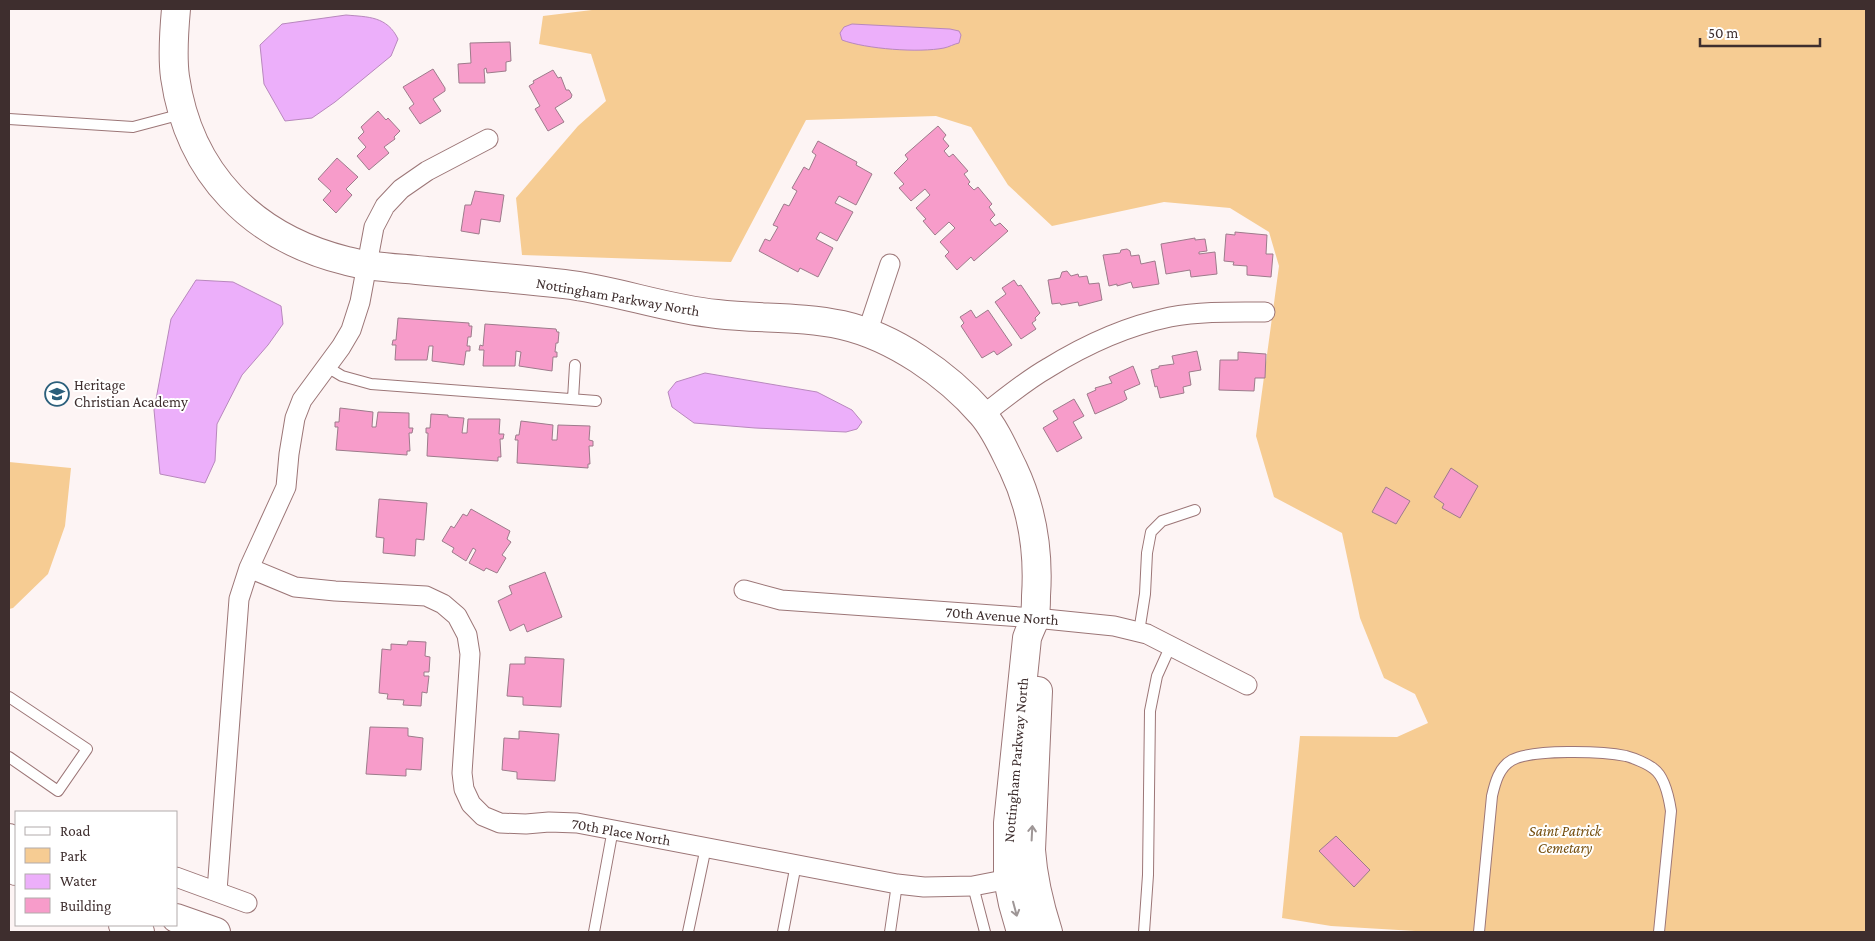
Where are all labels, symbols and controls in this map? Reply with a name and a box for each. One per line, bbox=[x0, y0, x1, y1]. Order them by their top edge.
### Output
scale bar bbox=[1700, 15, 1820, 47]
text: 50 m bbox=[1708, 25, 1738, 41]
street label: Nottingham Parkway North bbox=[535, 275, 701, 320]
place label: Heritage Christian Academy bbox=[74, 377, 188, 411]
school or university icon: Heritage Christian Academy bbox=[44, 381, 70, 407]
street label: 70th Avenue North bbox=[945, 604, 1059, 628]
street label: Nottingham Parkway North bbox=[1001, 677, 1032, 843]
legend bbox=[15, 811, 178, 926]
street label: 70th Place North bbox=[570, 815, 672, 849]
text: Road bbox=[60, 823, 91, 839]
park label: Saint Patrick Cemetary bbox=[1529, 823, 1603, 857]
one-way arrow bbox=[1027, 825, 1036, 841]
text: Park bbox=[60, 848, 87, 864]
text: Water bbox=[60, 873, 97, 889]
text: Building bbox=[60, 898, 111, 915]
one-way arrow bbox=[1010, 900, 1020, 916]

